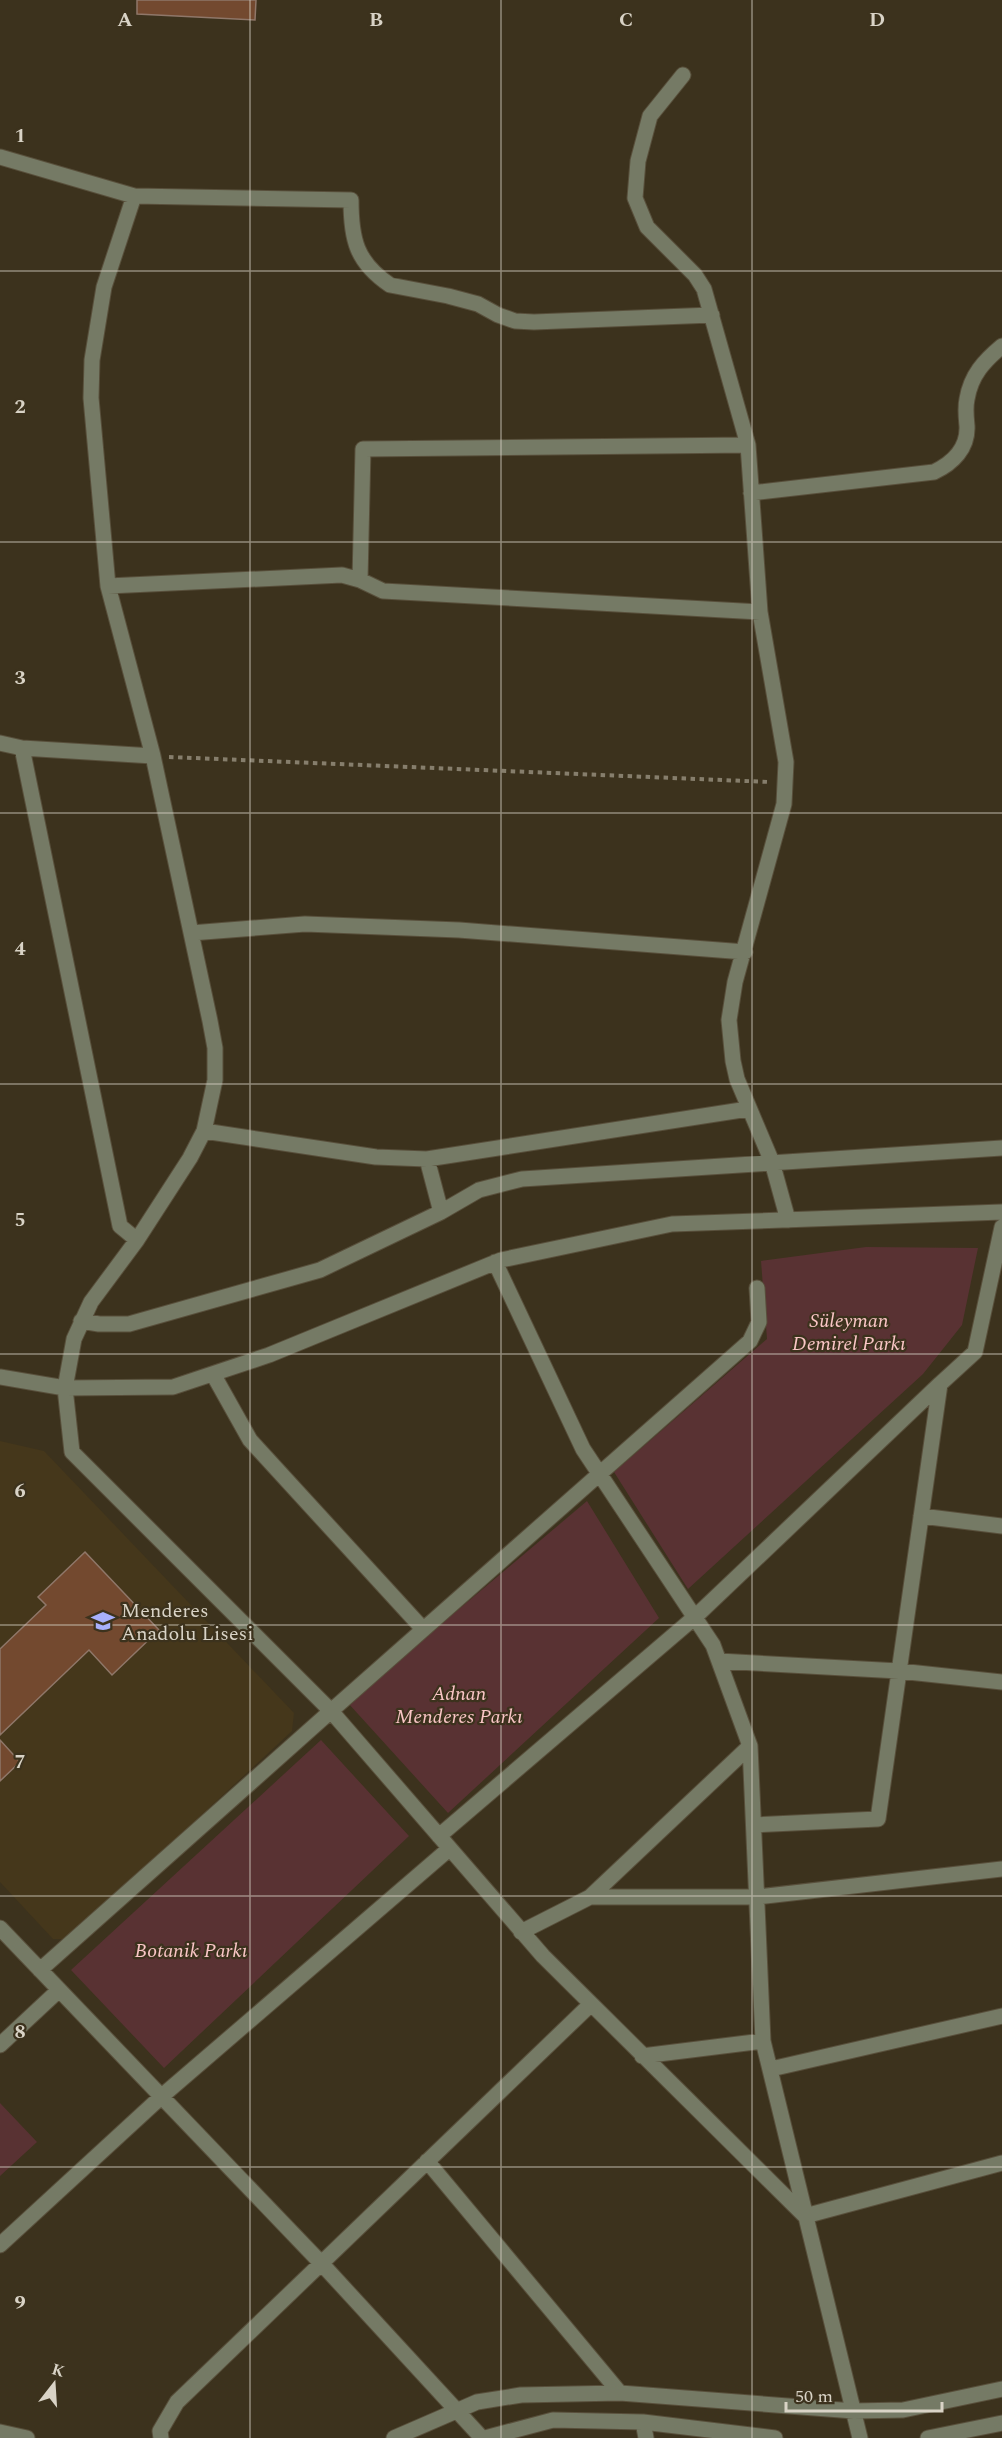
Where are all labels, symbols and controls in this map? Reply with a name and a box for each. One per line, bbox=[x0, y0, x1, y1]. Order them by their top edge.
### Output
text: A bbox=[117, 5, 133, 35]
text: B bbox=[369, 5, 383, 35]
text: C bbox=[619, 5, 633, 35]
text: D bbox=[869, 5, 885, 35]
text: 1 bbox=[14, 121, 26, 151]
text: 2 bbox=[14, 392, 26, 422]
text: 3 bbox=[14, 663, 26, 693]
text: 4 bbox=[14, 934, 26, 964]
text: 5 bbox=[14, 1205, 26, 1235]
park label: Süleyman Demirel Parkı bbox=[792, 1306, 906, 1359]
text: 6 bbox=[14, 1476, 26, 1506]
place label: Menderes Anadolu Lisesi bbox=[121, 1596, 254, 1649]
school or university icon: Menderes Anadolu Lisesi bbox=[90, 1608, 116, 1634]
park label: Adnan Menderes Parkı bbox=[395, 1679, 523, 1732]
text: 7 bbox=[14, 1747, 26, 1777]
park label: Botanik Parkı bbox=[134, 1936, 248, 1966]
text: 8 bbox=[14, 2017, 26, 2047]
text: 9 bbox=[14, 2288, 26, 2318]
north arrow bbox=[24, 2354, 84, 2414]
text: K bbox=[49, 2357, 68, 2384]
scale bar bbox=[786, 2375, 942, 2413]
text: 50 m bbox=[795, 2383, 833, 2410]

